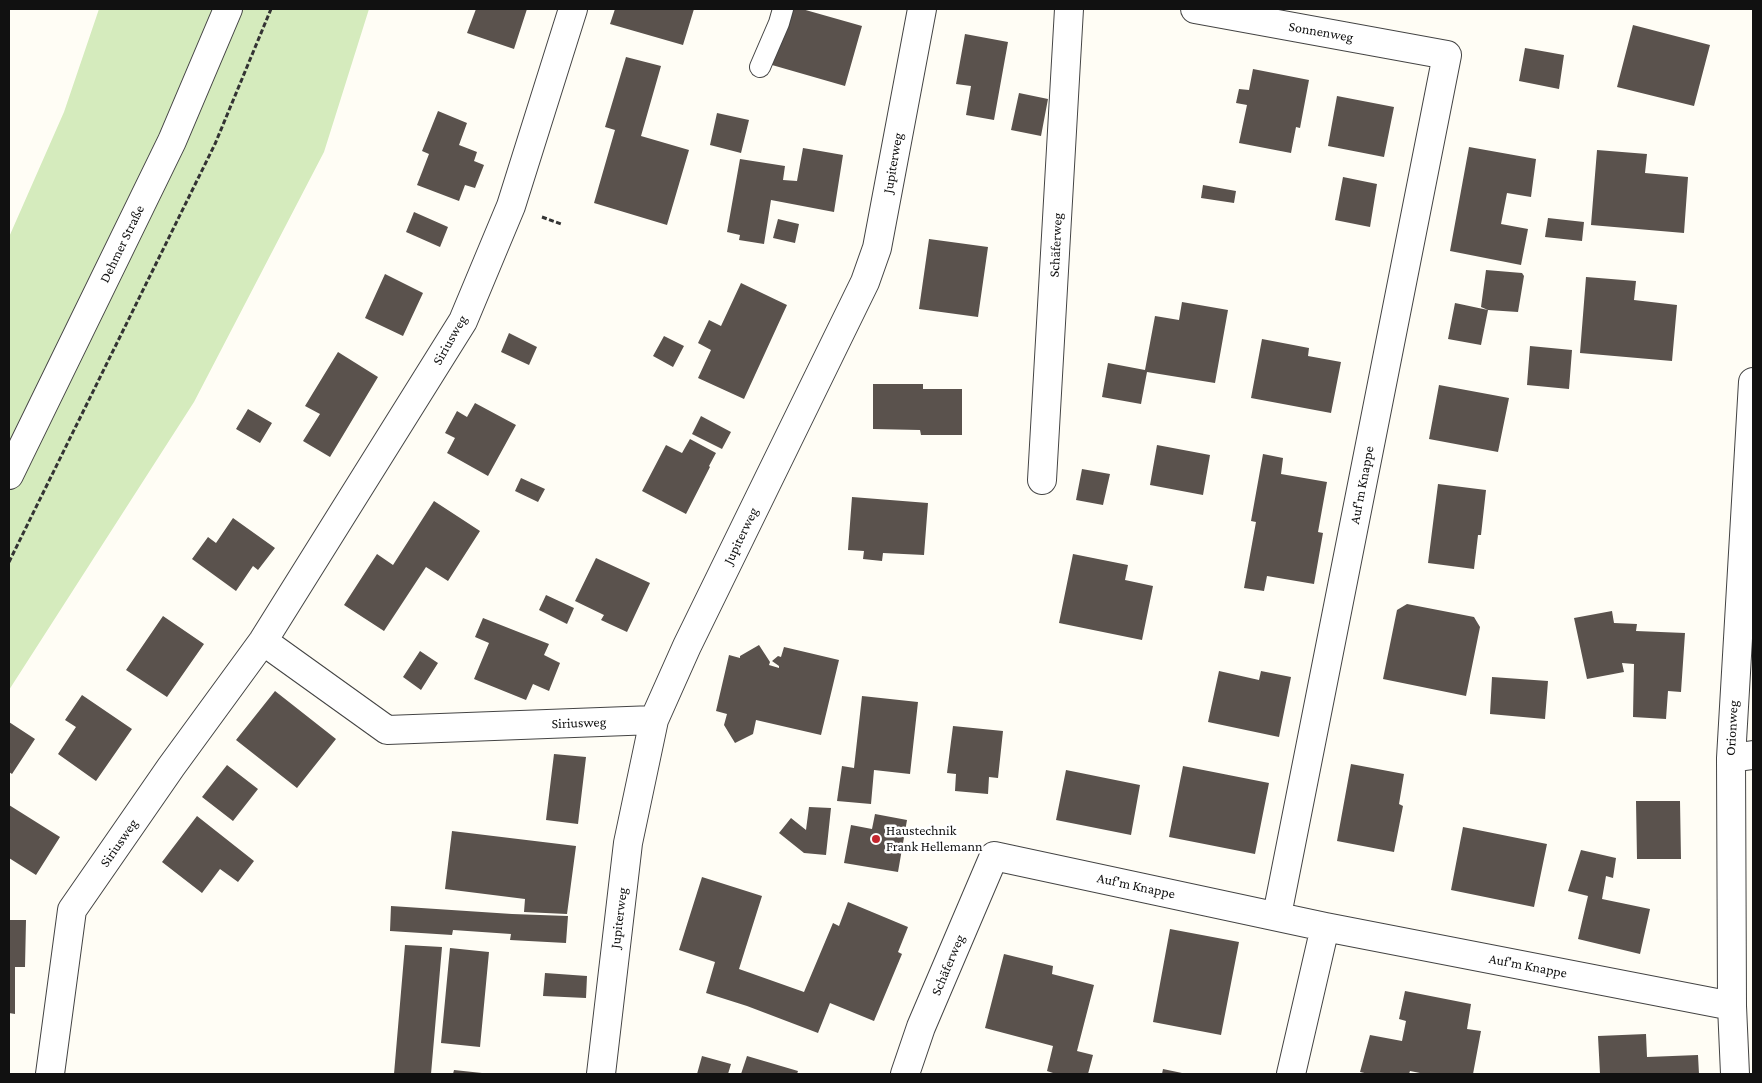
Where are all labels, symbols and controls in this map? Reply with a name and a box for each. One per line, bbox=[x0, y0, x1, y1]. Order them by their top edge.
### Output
street label: Sonnenweg bbox=[1287, 18, 1355, 46]
street label: Jupiterweg bbox=[879, 131, 907, 195]
street label: Dehmer Straße bbox=[96, 202, 148, 286]
street label: Schäferweg bbox=[1046, 212, 1066, 278]
street label: Siriusweg bbox=[429, 312, 471, 368]
street label: Auf'm Knappe bbox=[1346, 444, 1378, 526]
street label: Jupiterweg bbox=[720, 505, 762, 567]
street label: Orionweg bbox=[1722, 700, 1742, 756]
street label: Siriusweg bbox=[551, 714, 607, 732]
street label: Siriusweg bbox=[96, 816, 142, 870]
place label: Haustechnik Frank Hellemann bbox=[886, 823, 982, 856]
marker: Haustechnik Frank Hellemann bbox=[870, 833, 882, 845]
street label: Auf'm Knappe bbox=[1095, 870, 1177, 902]
street label: Jupiterweg bbox=[607, 886, 631, 950]
street label: Schäferweg bbox=[928, 932, 968, 998]
street label: Auf'm Knappe bbox=[1487, 950, 1569, 982]

